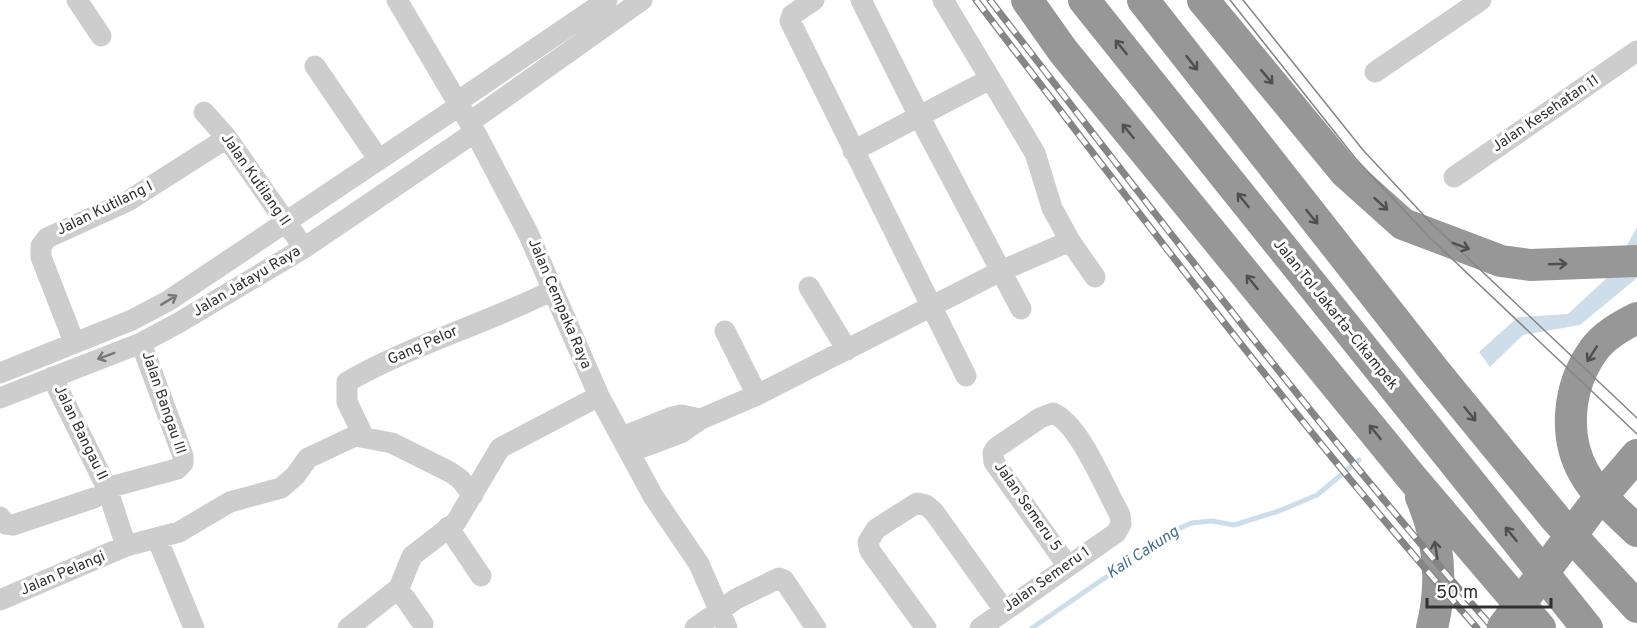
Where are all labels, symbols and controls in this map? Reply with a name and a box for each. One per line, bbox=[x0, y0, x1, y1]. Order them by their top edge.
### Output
one-way arrow bbox=[1115, 39, 1128, 55]
one-way arrow bbox=[1185, 55, 1198, 71]
one-way arrow bbox=[1260, 69, 1273, 85]
street label: Jalan Kesehatan 11 bbox=[1489, 71, 1603, 157]
one-way arrow bbox=[1122, 123, 1135, 139]
street label: Jalan Kutilang II bbox=[216, 130, 294, 230]
street label: Jalan Kutilang I bbox=[54, 178, 156, 240]
one-way arrow bbox=[1237, 192, 1250, 208]
one-way arrow bbox=[1373, 197, 1388, 211]
one-way arrow bbox=[1305, 208, 1318, 224]
street label: Jalan Cempaka Raya bbox=[523, 236, 595, 372]
street label: Jalan Tol Jakarta–Cikampek bbox=[1268, 236, 1402, 394]
street label: Jalan Jatayu Raya bbox=[190, 242, 304, 322]
one-way arrow bbox=[1451, 242, 1470, 253]
one-way arrow bbox=[1547, 259, 1567, 270]
one-way arrow bbox=[1245, 274, 1258, 290]
one-way arrow bbox=[160, 293, 177, 305]
street label: Gang Pelor bbox=[385, 322, 461, 370]
one-way arrow bbox=[1586, 345, 1598, 362]
street label: Jalan Bangau III bbox=[136, 349, 190, 457]
one-way arrow bbox=[97, 351, 116, 362]
street label: Jalan Bangau II bbox=[49, 382, 111, 484]
one-way arrow bbox=[1464, 406, 1477, 422]
one-way arrow bbox=[1369, 425, 1382, 441]
street label: Jalan Semeru 5 bbox=[989, 458, 1065, 556]
water label: Kali Cakung bbox=[1103, 522, 1183, 584]
one-way arrow bbox=[1504, 526, 1517, 542]
one-way arrow bbox=[1431, 540, 1442, 560]
street label: Jalan Semeru 1 bbox=[1000, 543, 1094, 617]
street label: Jalan Pelangi bbox=[18, 548, 108, 600]
scale bar bbox=[1427, 571, 1552, 609]
text: 50 m bbox=[1436, 582, 1478, 605]

